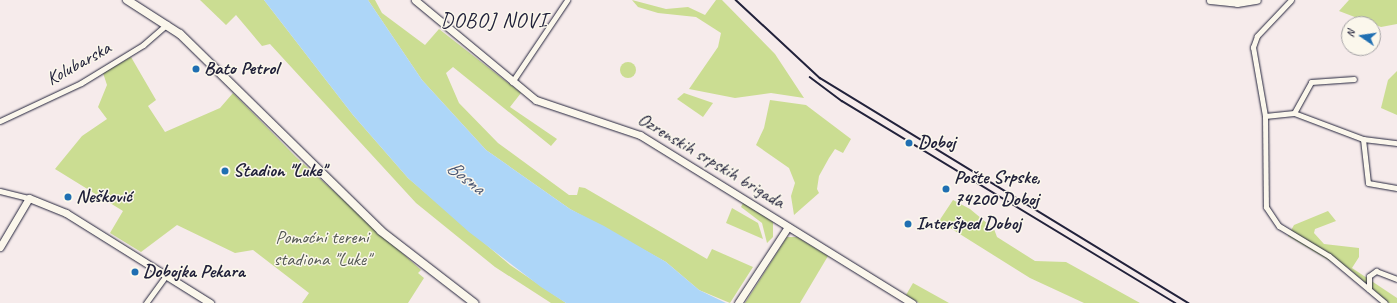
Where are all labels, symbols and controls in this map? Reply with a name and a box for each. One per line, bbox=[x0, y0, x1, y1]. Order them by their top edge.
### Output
district label: DOBOJ NOVI bbox=[441, 7, 547, 33]
north arrow bbox=[1341, 16, 1381, 56]
text: N bbox=[1343, 29, 1358, 38]
street label: Kolubarska bbox=[43, 37, 115, 91]
place label: Bato Petrol bbox=[204, 58, 278, 80]
marker: Bato Petrol bbox=[191, 64, 201, 74]
street label: Ozrenskih srpskih brigada bbox=[634, 108, 788, 214]
place label: Doboj bbox=[918, 132, 956, 154]
marker: Doboj bbox=[903, 137, 915, 149]
water label: Bosna bbox=[442, 155, 490, 199]
place label: Stadion "Luke" bbox=[233, 160, 326, 182]
marker: Stadion "Luke" bbox=[220, 166, 230, 176]
place label: Pošte Srpske, 74200 Doboj bbox=[954, 167, 1040, 211]
marker: Pošte Srpske, 74200 Doboj bbox=[941, 184, 951, 194]
place label: Nešković bbox=[76, 186, 132, 208]
marker: Nešković bbox=[63, 192, 73, 202]
place label: Interšped Doboj bbox=[916, 213, 1022, 235]
marker: Interšped Doboj bbox=[903, 219, 913, 229]
park label: Pomoćni tereni stadiona "Luke" bbox=[274, 227, 370, 271]
place label: Dobojka Pekara bbox=[143, 261, 245, 283]
marker: Dobojka Pekara bbox=[130, 267, 140, 277]

